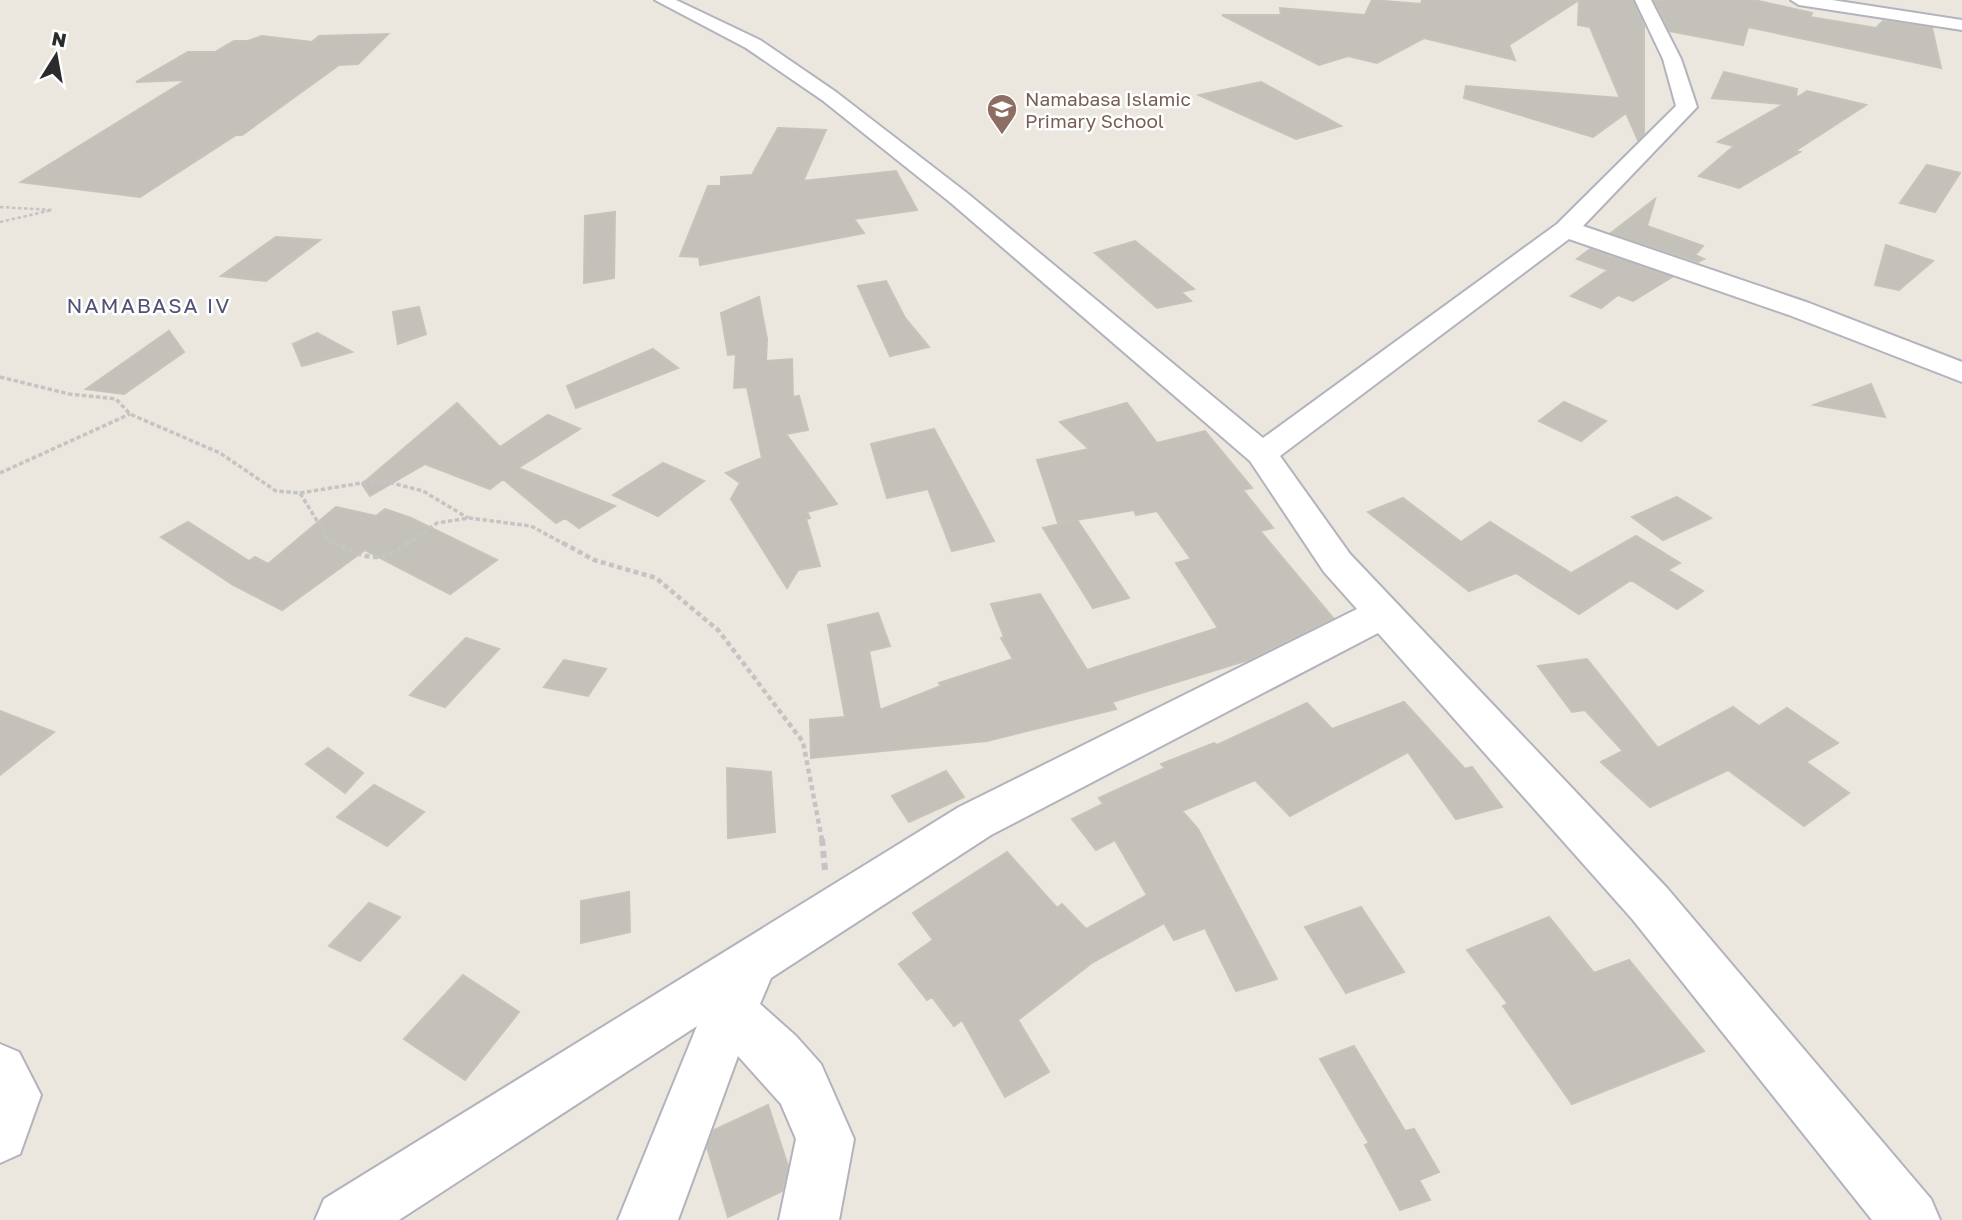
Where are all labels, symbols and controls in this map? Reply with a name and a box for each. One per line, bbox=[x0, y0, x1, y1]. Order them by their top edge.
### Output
north arrow bbox=[21, 21, 91, 91]
text: N bbox=[50, 26, 69, 51]
place label: Namabasa Islamic Primary School bbox=[1025, 87, 1191, 132]
school or university icon: Namabasa Islamic Primary School bbox=[985, 92, 1019, 136]
district label: NAMABASA IV bbox=[67, 292, 231, 318]

